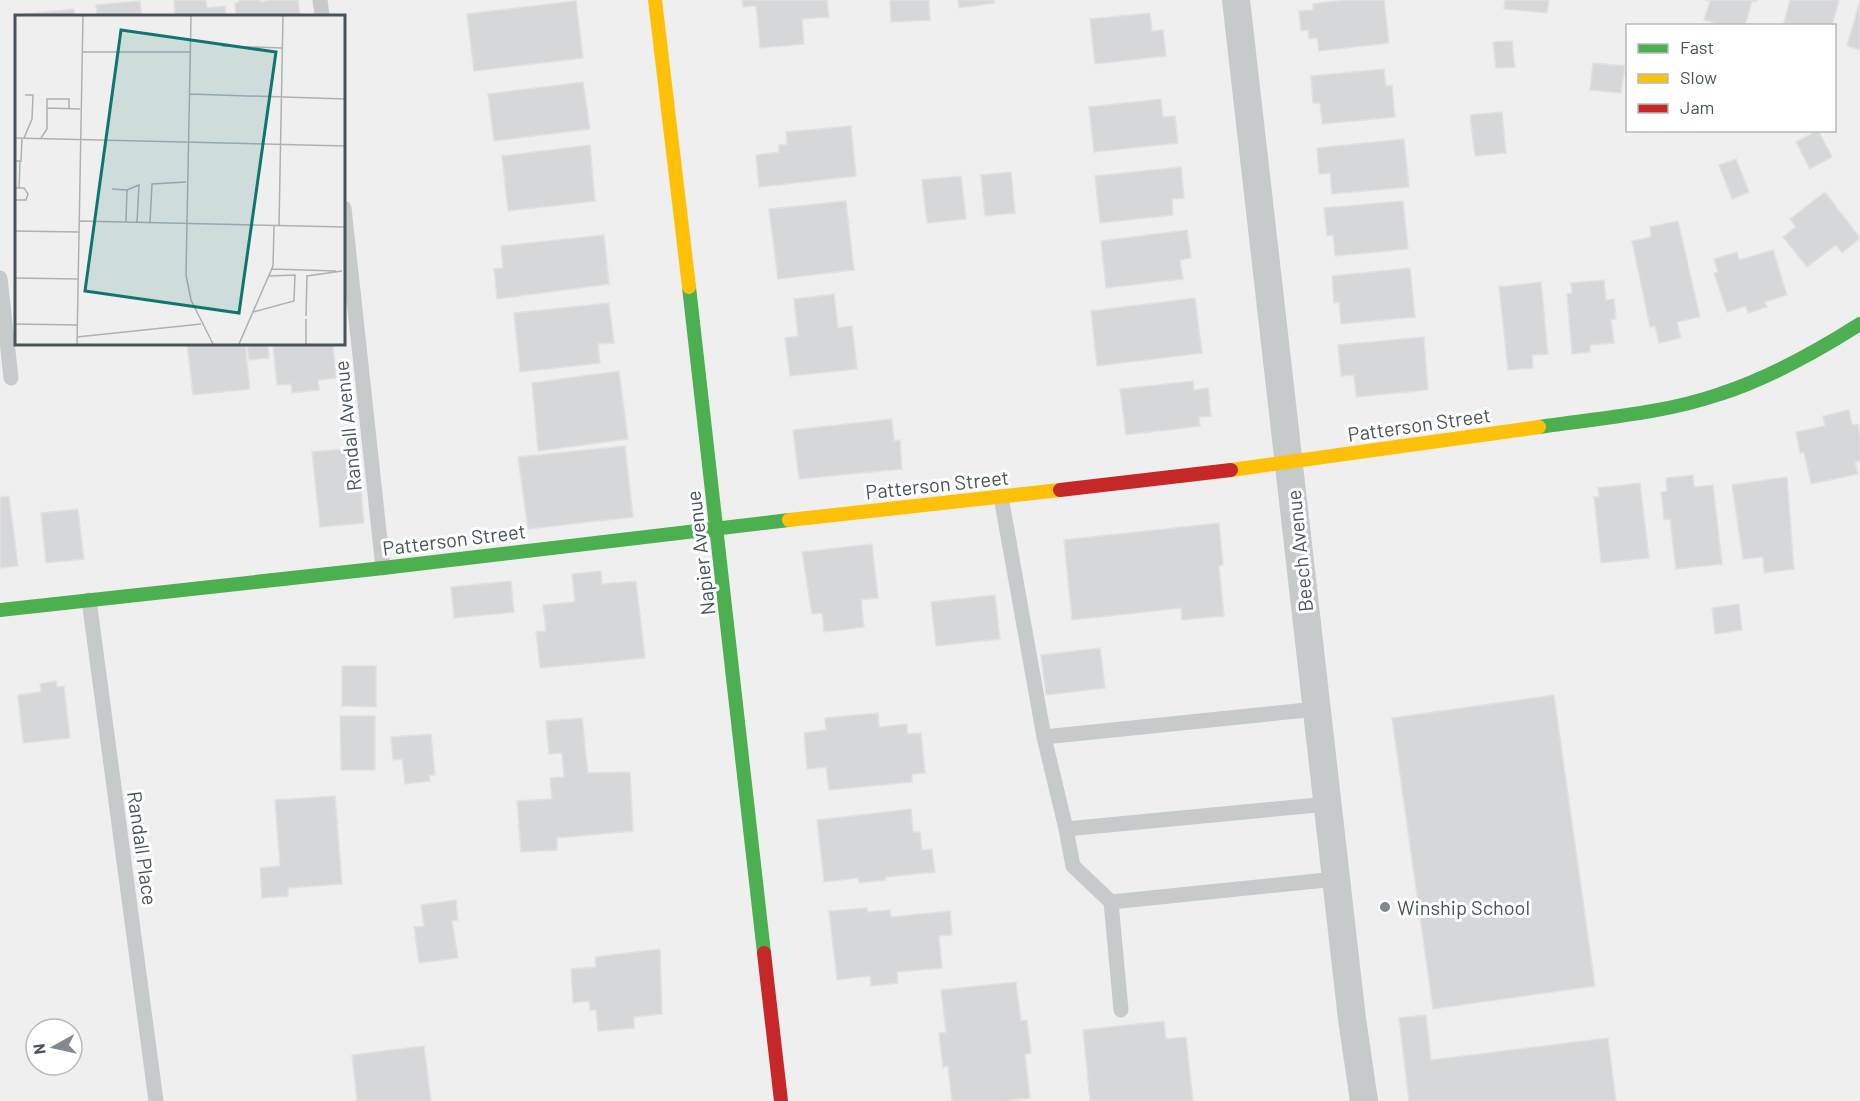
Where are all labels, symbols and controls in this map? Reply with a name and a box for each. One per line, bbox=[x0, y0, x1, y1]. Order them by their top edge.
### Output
inset map bbox=[15, 15, 345, 345]
legend bbox=[1626, 24, 1836, 132]
text: Fast bbox=[1680, 36, 1714, 58]
text: Slow bbox=[1680, 66, 1717, 88]
text: Jam bbox=[1680, 96, 1714, 118]
street label: Randall Avenue bbox=[328, 360, 366, 492]
street label: Patterson Street bbox=[1346, 402, 1492, 446]
street label: Patterson Street bbox=[864, 465, 1010, 503]
street label: Napier Avenue bbox=[680, 489, 720, 617]
street label: Beech Avenue bbox=[1281, 489, 1317, 613]
street label: Patterson Street bbox=[381, 518, 527, 560]
street label: Randall Place bbox=[123, 789, 163, 907]
place label: Winship School bbox=[1397, 895, 1530, 919]
marker: Winship School bbox=[1378, 900, 1392, 914]
north arrow bbox=[24, 1017, 84, 1077]
text: N bbox=[29, 1043, 49, 1056]

